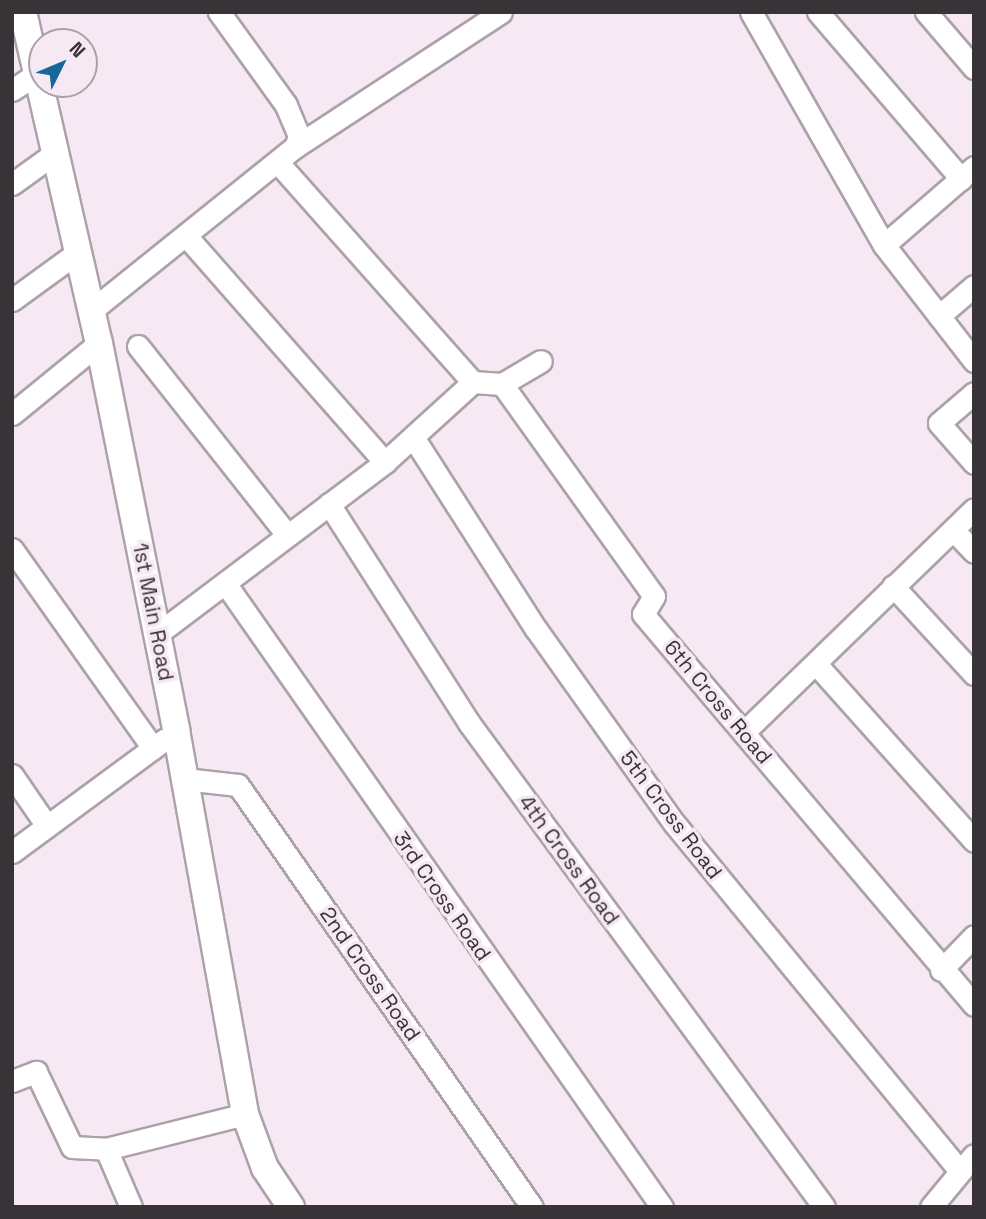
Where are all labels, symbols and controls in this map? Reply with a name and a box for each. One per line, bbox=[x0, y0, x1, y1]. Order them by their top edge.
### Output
north arrow bbox=[28, 28, 98, 98]
text: N bbox=[64, 37, 91, 63]
street label: 1st Main Road bbox=[127, 541, 179, 683]
street label: 6th Cross Road bbox=[659, 635, 777, 769]
street label: 5th Cross Road bbox=[615, 746, 727, 884]
street label: 4th Cross Road bbox=[514, 790, 624, 930]
street label: 3rd Cross Road bbox=[388, 826, 496, 966]
street label: 2nd Cross Road bbox=[315, 902, 425, 1046]

